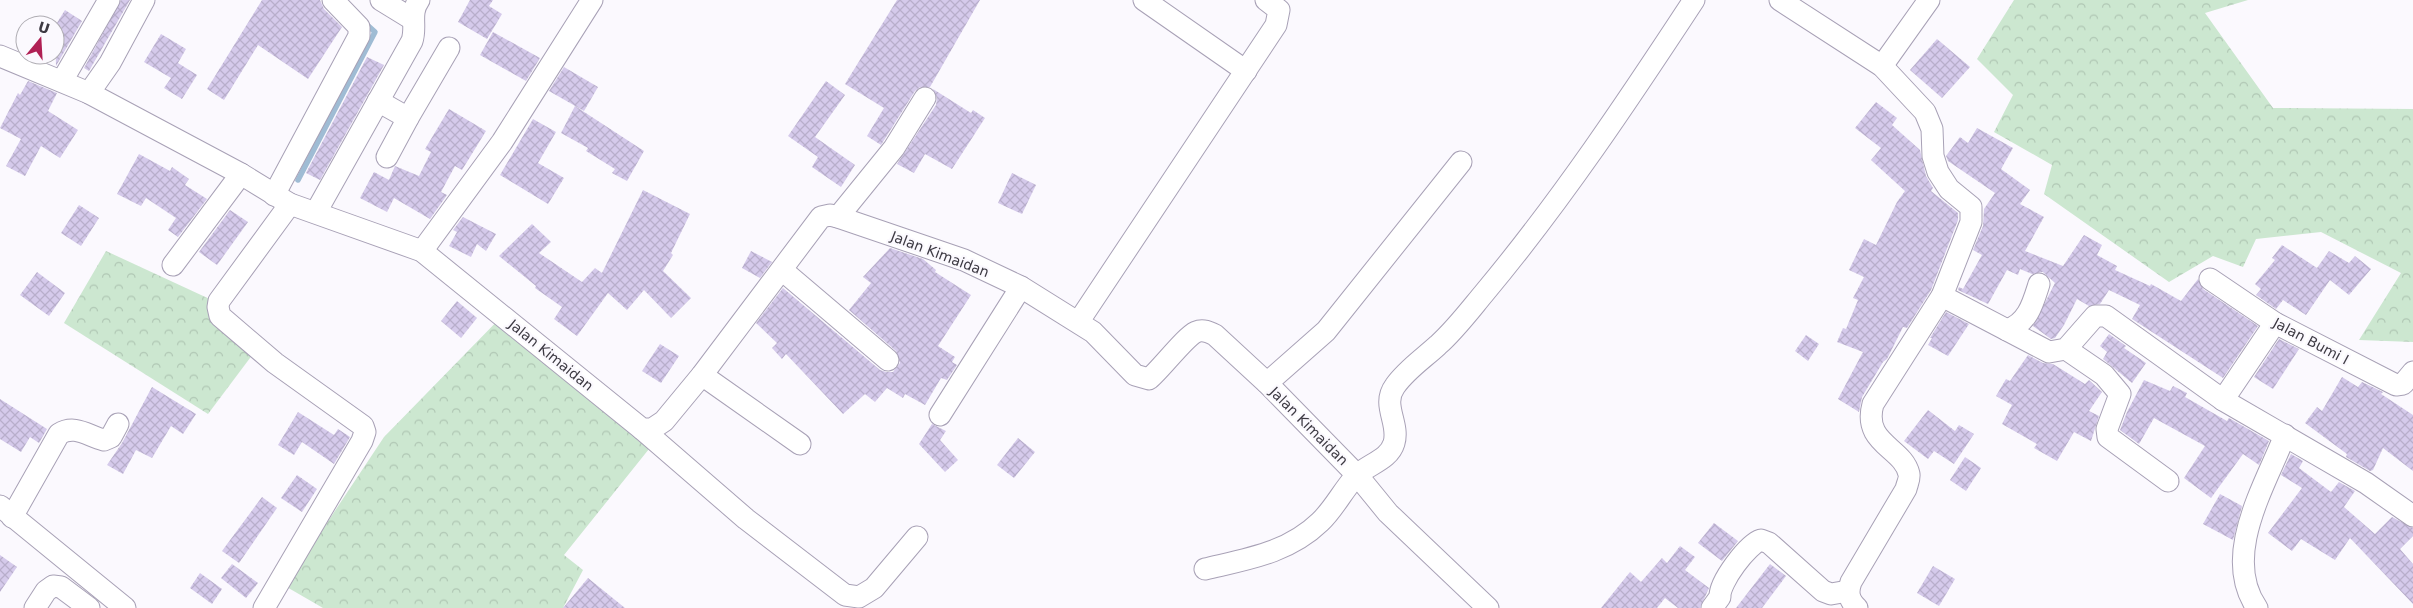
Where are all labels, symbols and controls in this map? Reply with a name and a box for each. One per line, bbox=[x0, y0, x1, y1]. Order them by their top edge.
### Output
north arrow bbox=[15, 15, 65, 65]
text: U bbox=[36, 18, 52, 37]
street label: Jalan Kimaidan bbox=[888, 228, 991, 280]
street label: Jalan Bumi I bbox=[2270, 314, 2351, 368]
street label: Jalan Kimaidan bbox=[505, 315, 596, 394]
street label: Jalan Kimaidan bbox=[1266, 383, 1351, 468]

